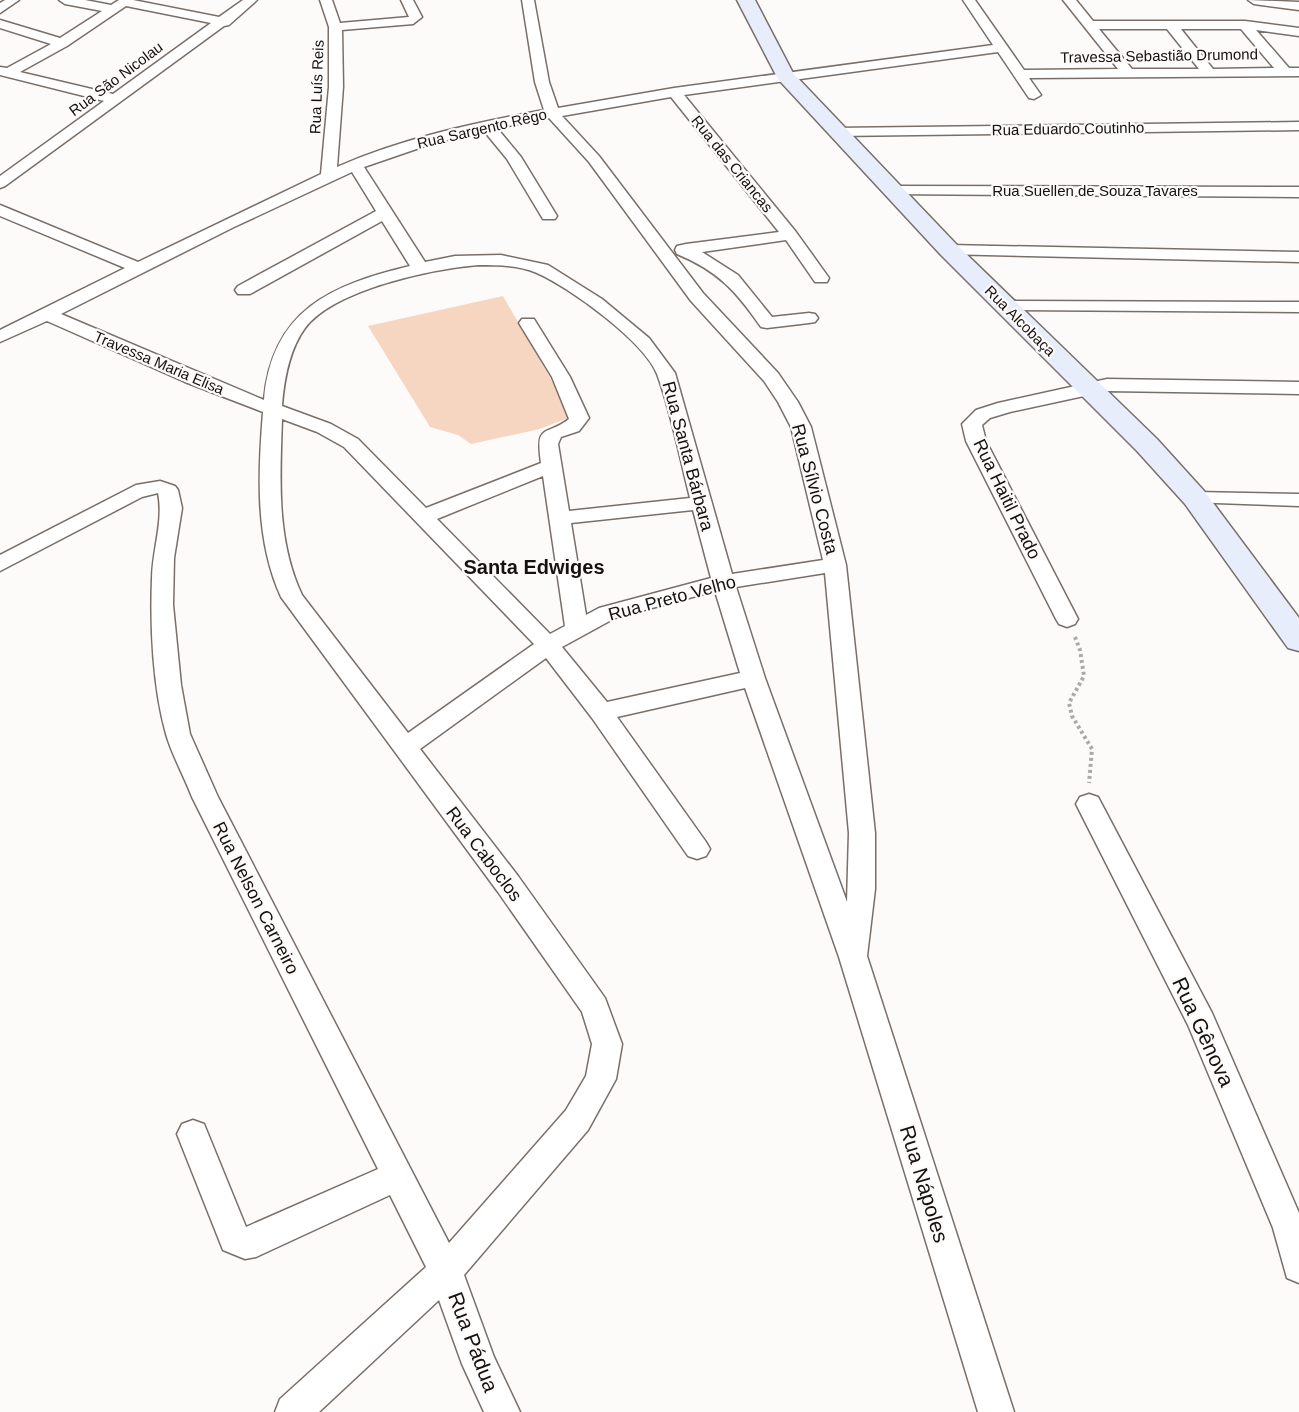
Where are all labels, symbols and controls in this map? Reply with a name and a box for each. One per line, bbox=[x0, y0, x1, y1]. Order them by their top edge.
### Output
street label: Rua São Nicolau bbox=[66, 38, 166, 119]
street label: Rua Luís Reis bbox=[306, 40, 327, 134]
street label: Travessa Sebastião Drumond bbox=[1060, 45, 1258, 66]
street label: Rua Sargento Rêgo bbox=[415, 105, 548, 152]
street label: Rua das Criancas bbox=[688, 112, 777, 215]
street label: Rua Eduardo Coutinho bbox=[992, 119, 1144, 138]
street label: Rua Suellen de Souza Tavares bbox=[992, 182, 1198, 199]
street label: Rua Alcobaça bbox=[982, 282, 1060, 360]
street label: Travessa Maria Elisa bbox=[92, 327, 227, 398]
street label: Rua Santa Bárbara bbox=[658, 379, 718, 534]
street label: Rua Sílvio Costa bbox=[788, 422, 842, 557]
street label: Rua Haitil Prado bbox=[969, 436, 1045, 562]
district label: Santa Edwiges bbox=[463, 556, 605, 578]
street label: Rua Preto Velho bbox=[606, 571, 738, 625]
street label: Rua Caboclos bbox=[442, 803, 526, 905]
street label: Rua Nelson Carneiro bbox=[209, 819, 303, 977]
street label: Rua Gênova bbox=[1168, 973, 1239, 1090]
street label: Rua Nápoles bbox=[896, 1122, 953, 1245]
street label: Rua Pádua bbox=[444, 1289, 503, 1395]

